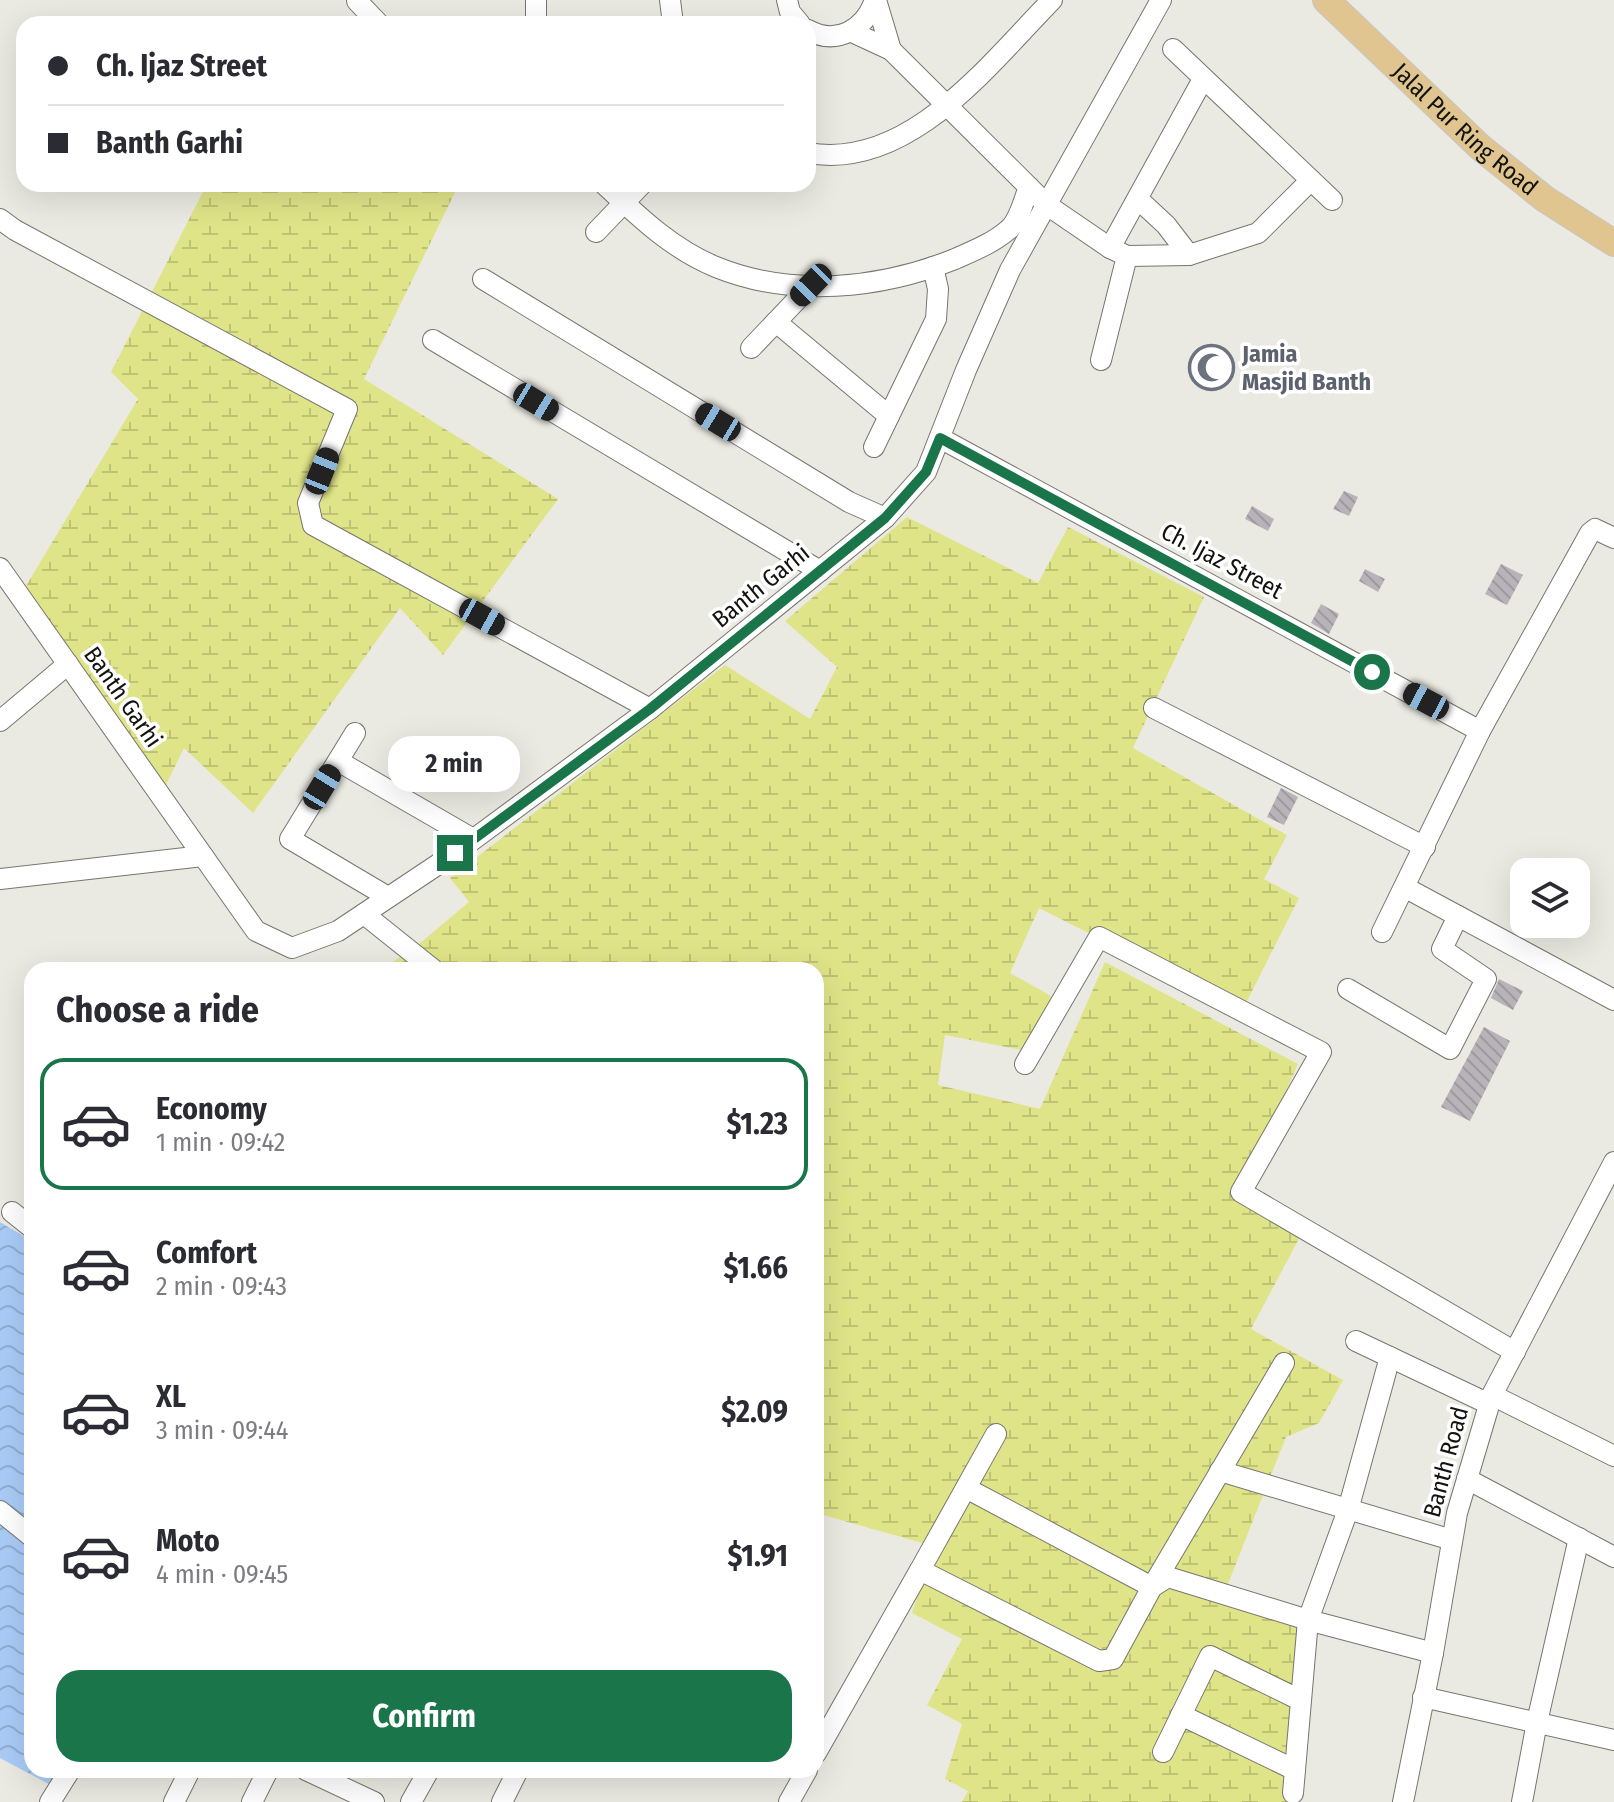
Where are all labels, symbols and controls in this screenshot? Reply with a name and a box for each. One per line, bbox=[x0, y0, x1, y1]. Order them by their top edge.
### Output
text: Ch. Ijaz Street bbox=[96, 48, 267, 84]
street label: Jalal Pur Ring Road bbox=[1387, 57, 1543, 201]
text: Banth Garhi bbox=[96, 125, 243, 161]
car bbox=[786, 259, 836, 311]
place label: Jamia Masjid Banth bbox=[1241, 340, 1371, 396]
mosque icon: Jamia Masjid Banth bbox=[1187, 344, 1235, 392]
car bbox=[509, 379, 563, 425]
car bbox=[691, 399, 745, 445]
car bbox=[302, 444, 342, 498]
street label: Ch. Ijaz Street bbox=[1156, 517, 1288, 605]
street label: Banth Garhi bbox=[707, 539, 815, 633]
car bbox=[455, 595, 509, 639]
street label: Banth Garhi bbox=[78, 641, 168, 753]
route start bbox=[1354, 654, 1390, 690]
car bbox=[1399, 679, 1453, 723]
callout: 2 min bbox=[389, 737, 521, 793]
text: 2 min bbox=[425, 748, 483, 779]
car bbox=[299, 760, 345, 814]
route end bbox=[437, 835, 473, 871]
map controls bbox=[1510, 858, 1590, 938]
button: layers bbox=[1510, 858, 1590, 938]
text: Choose a ride bbox=[56, 988, 259, 1032]
icon: car bbox=[60, 1088, 132, 1160]
text: Economy bbox=[156, 1091, 267, 1127]
text: $1.23 bbox=[727, 1106, 788, 1142]
text: 1 min · 09:42 bbox=[156, 1127, 285, 1158]
icon: car bbox=[60, 1232, 132, 1304]
text: Comfort bbox=[156, 1235, 257, 1271]
text: $1.66 bbox=[724, 1250, 788, 1286]
text: 2 min · 09:43 bbox=[156, 1271, 287, 1302]
icon: car bbox=[60, 1376, 132, 1448]
text: XL bbox=[156, 1379, 186, 1415]
text: $2.09 bbox=[721, 1394, 788, 1430]
street label: Banth Road bbox=[1418, 1404, 1474, 1520]
text: 3 min · 09:44 bbox=[156, 1415, 288, 1446]
icon: car bbox=[60, 1520, 132, 1592]
text: Moto bbox=[156, 1523, 220, 1559]
text: $1.91 bbox=[727, 1538, 788, 1574]
text: 4 min · 09:45 bbox=[156, 1559, 288, 1590]
button: Confirm bbox=[56, 1670, 792, 1762]

